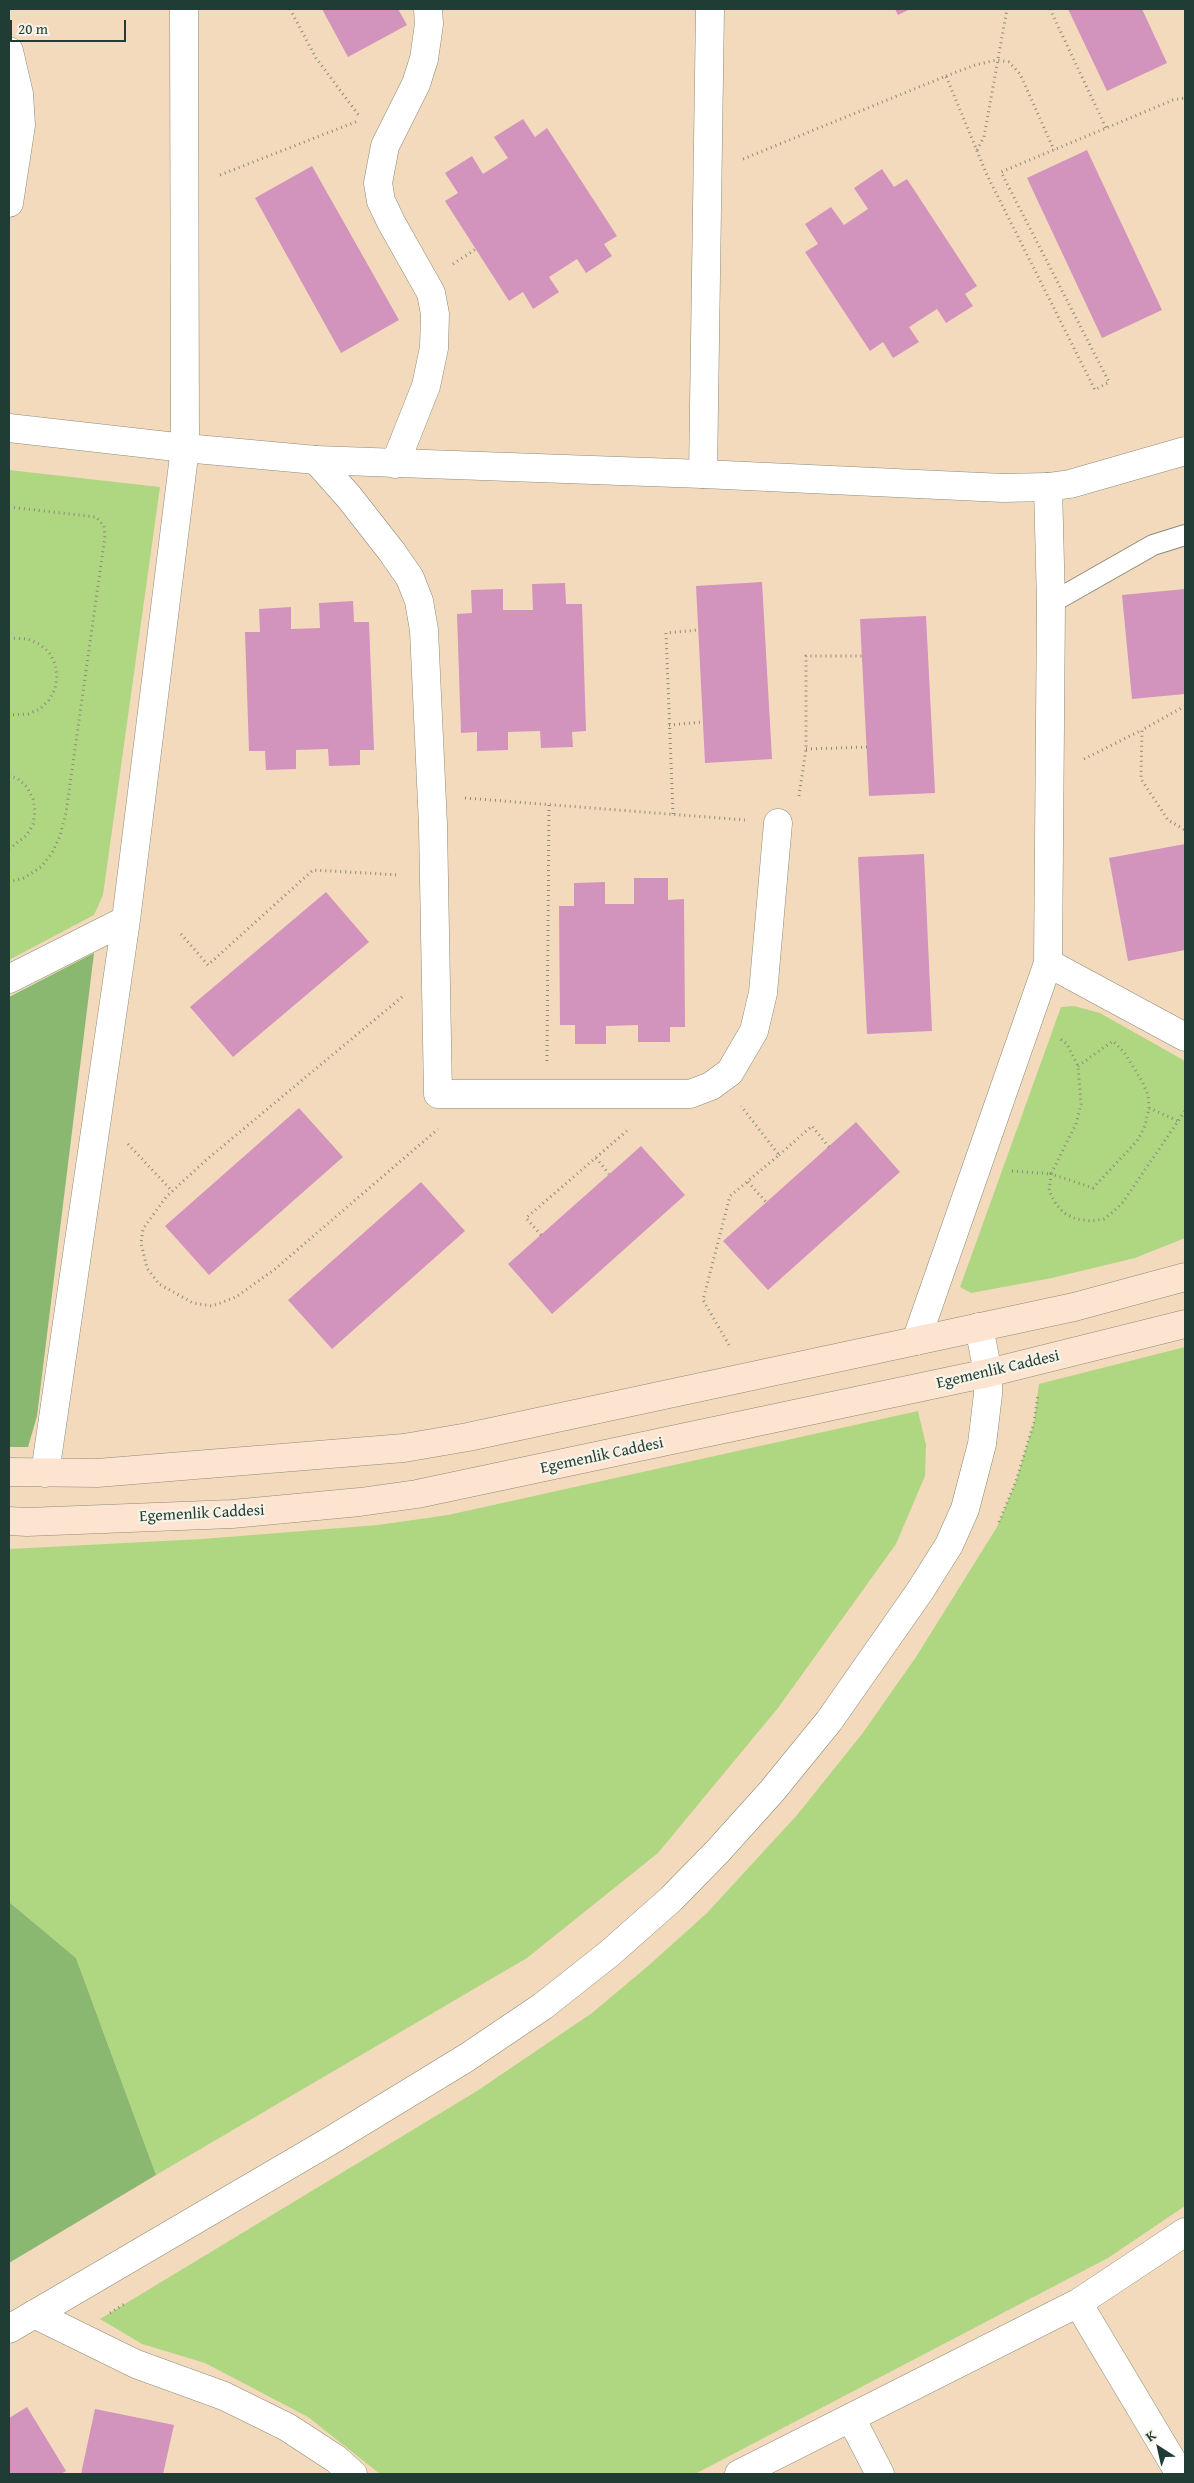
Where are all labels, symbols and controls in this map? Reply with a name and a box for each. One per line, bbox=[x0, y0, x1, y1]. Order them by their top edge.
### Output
scale bar bbox=[12, 10, 129, 42]
text: 20 m bbox=[18, 18, 48, 39]
street label: Egemenlik Caddesi bbox=[935, 1347, 1061, 1393]
street label: Egemenlik Caddesi bbox=[539, 1434, 665, 1478]
street label: Egemenlik Caddesi bbox=[139, 1501, 265, 1527]
north arrow bbox=[1134, 2423, 1184, 2473]
text: K bbox=[1141, 2425, 1160, 2446]

